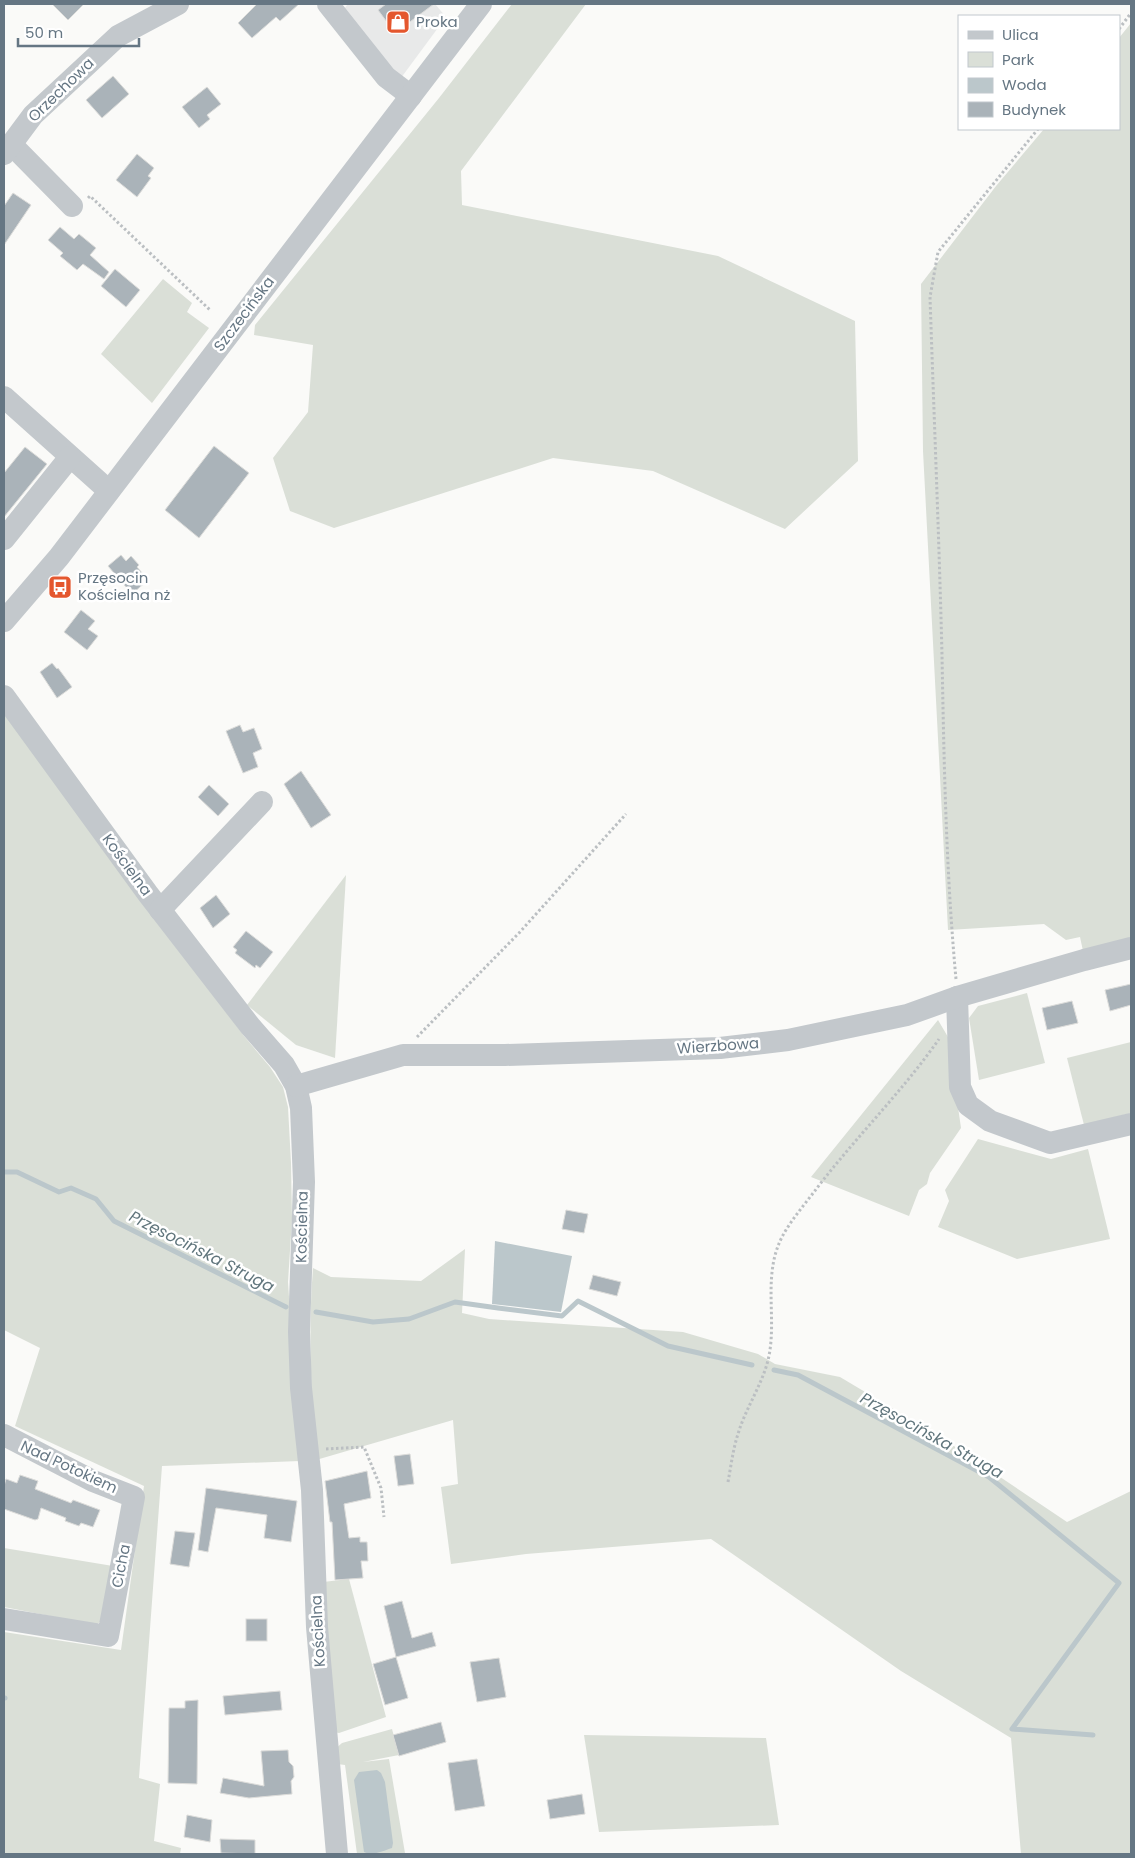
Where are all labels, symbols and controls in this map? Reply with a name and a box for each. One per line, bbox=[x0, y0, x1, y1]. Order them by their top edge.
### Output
shop icon: Proka bbox=[385, 9, 411, 35]
place label: Proka bbox=[416, 11, 458, 32]
scale bar bbox=[18, 15, 139, 47]
legend bbox=[958, 15, 1120, 130]
text: 50 m bbox=[25, 22, 63, 43]
text: Ulica bbox=[1002, 24, 1039, 45]
text: Park bbox=[1002, 49, 1034, 70]
street label: Orzechowa bbox=[23, 53, 98, 126]
text: Woda bbox=[1002, 74, 1047, 95]
text: Budynek bbox=[1002, 99, 1066, 120]
street label: Szczecińska bbox=[208, 272, 279, 356]
place label: Przęsocin Kościelna nż bbox=[78, 567, 171, 605]
bus stop icon: Przęsocin Kościelna nż bbox=[47, 574, 73, 600]
street label: Kościelna bbox=[98, 829, 157, 900]
street label: Wierzbowa bbox=[676, 1032, 760, 1059]
street label: Kościelna bbox=[290, 1191, 313, 1263]
water label: Przęsocińska Struga bbox=[125, 1205, 278, 1298]
water label: Przęsocińska Struga bbox=[856, 1387, 1007, 1484]
street label: Nad Potokiem bbox=[17, 1435, 121, 1498]
street label: Cicha bbox=[106, 1542, 135, 1590]
street label: Kościelna bbox=[305, 1595, 330, 1668]

